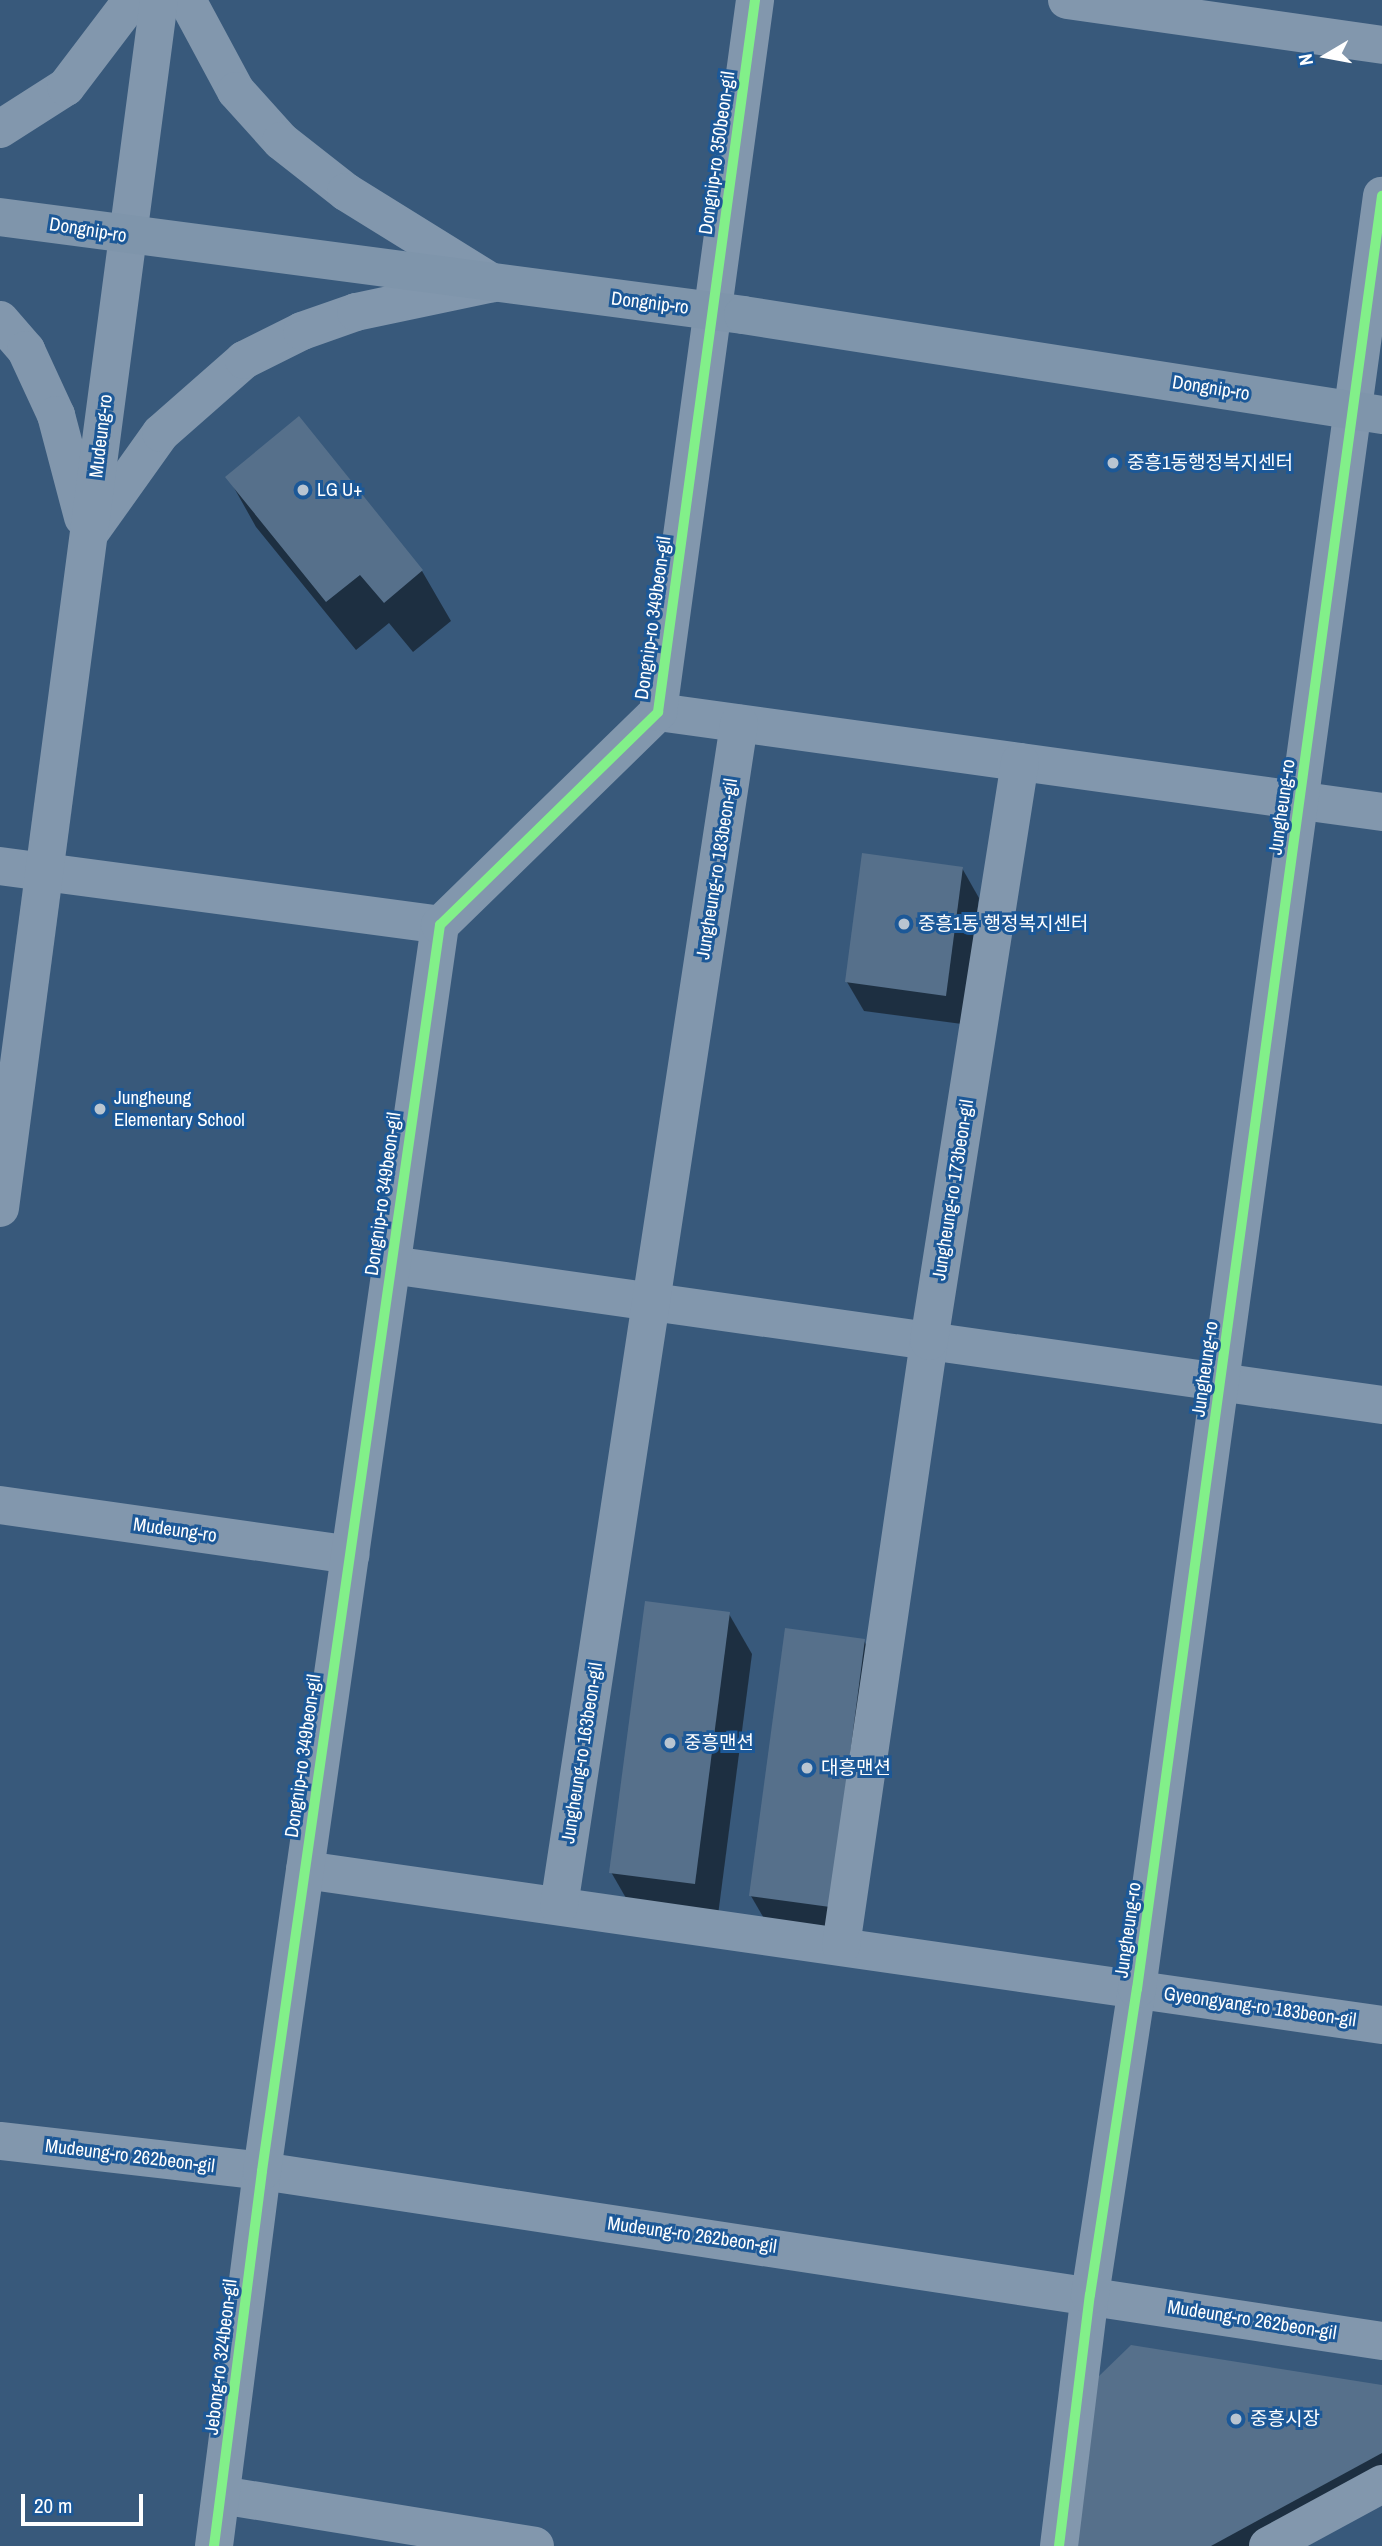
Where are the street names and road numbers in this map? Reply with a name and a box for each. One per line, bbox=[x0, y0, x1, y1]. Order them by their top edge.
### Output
street label: Dongnip-ro 350beon-gil bbox=[694, 70, 740, 236]
street label: Dongnip-ro bbox=[48, 213, 128, 247]
street label: Dongnip-ro bbox=[610, 287, 690, 319]
street label: Dongnip-ro bbox=[1171, 371, 1251, 405]
street label: Mudeung-ro bbox=[85, 393, 117, 479]
street label: Dongnip-ro 349beon-gil bbox=[630, 535, 676, 701]
street label: Jungheung-ro bbox=[1264, 758, 1300, 856]
street label: Jungheung-ro 183beon-gil bbox=[691, 777, 743, 961]
street label: Jungheung-ro 173beon-gil bbox=[927, 1098, 979, 1282]
street label: Dongnip-ro 349beon-gil bbox=[360, 1111, 406, 1277]
street label: Jungheung-ro bbox=[1187, 1320, 1223, 1418]
street label: Mudeung-ro bbox=[132, 1513, 218, 1547]
street label: Jungheung-ro 163beon-gil bbox=[556, 1661, 608, 1845]
street label: Dongnip-ro 349beon-gil bbox=[280, 1673, 326, 1839]
street label: Jungheung-ro bbox=[1110, 1881, 1146, 1979]
street label: Gyeongyang-ro 183beon-gil bbox=[1162, 1982, 1358, 2032]
street label: Mudeung-ro 262beon-gil bbox=[44, 2134, 216, 2178]
street label: Mudeung-ro 262beon-gil bbox=[606, 2212, 778, 2258]
street label: Jebong-ro 324beon-gil bbox=[200, 2278, 242, 2436]
street label: Mudeung-ro 262beon-gil bbox=[1166, 2295, 1338, 2345]

